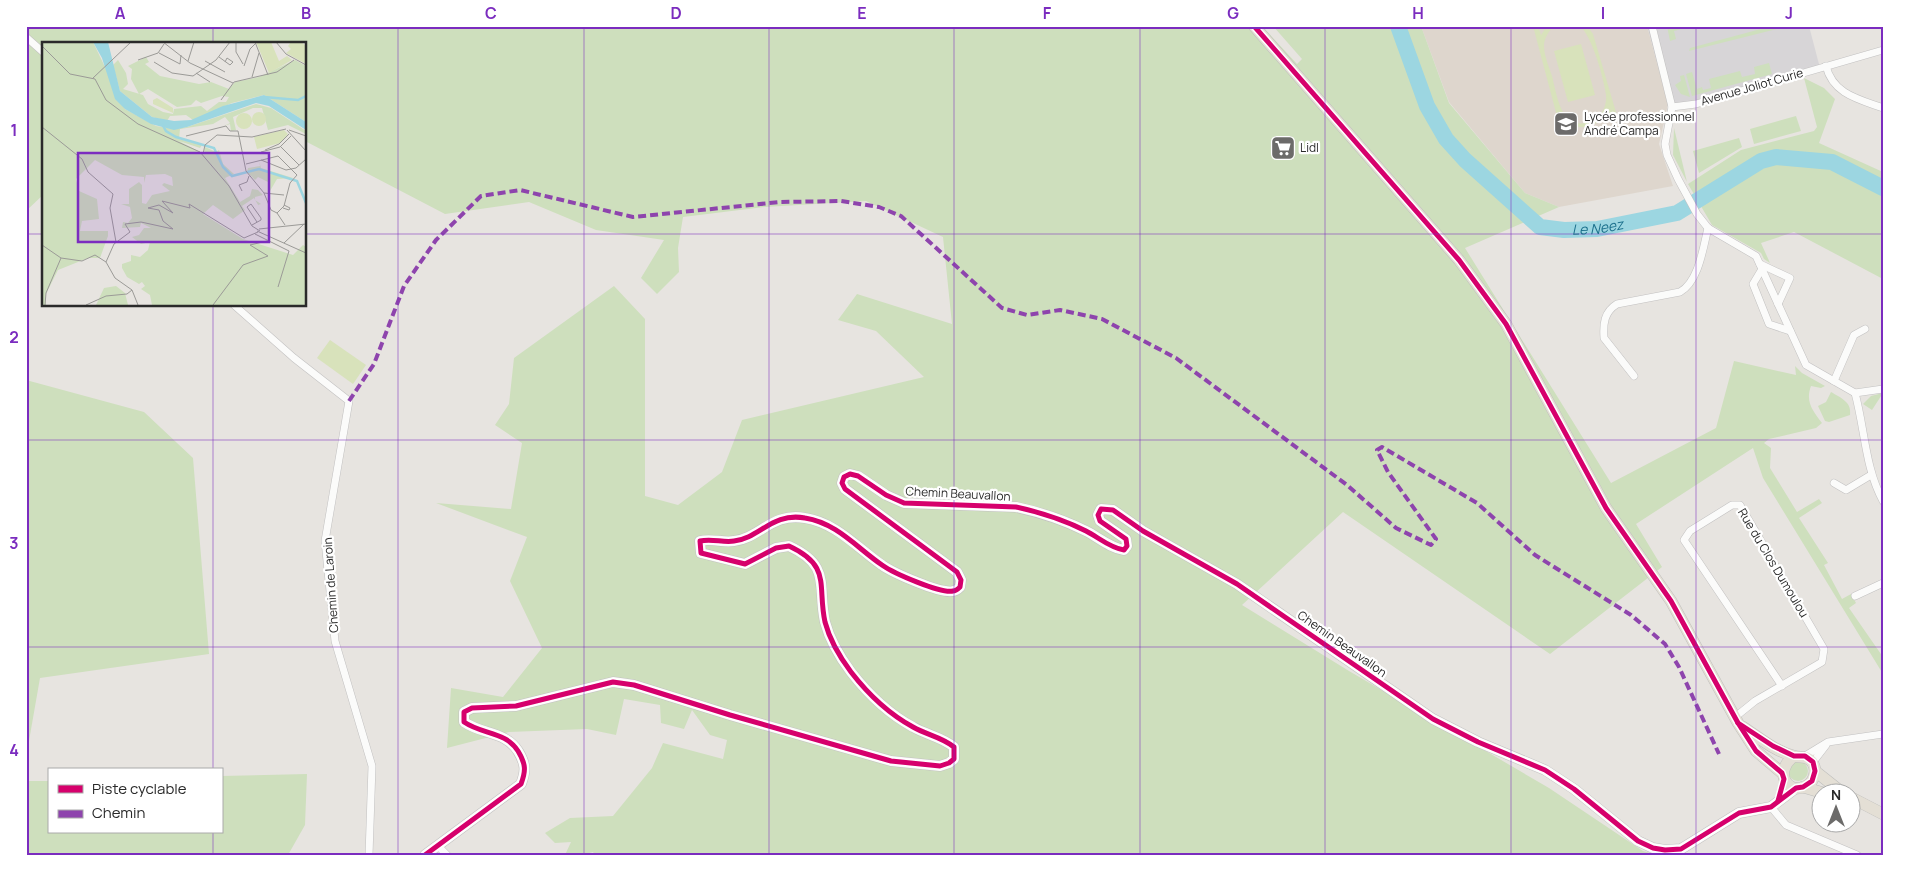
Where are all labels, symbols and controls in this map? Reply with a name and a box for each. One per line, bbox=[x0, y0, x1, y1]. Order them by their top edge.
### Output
text: A bbox=[115, 2, 126, 24]
text: B bbox=[301, 2, 311, 24]
text: C bbox=[485, 2, 497, 24]
text: D bbox=[670, 2, 682, 24]
text: E bbox=[857, 2, 867, 24]
text: F bbox=[1043, 2, 1052, 24]
text: G bbox=[1227, 2, 1239, 24]
text: H bbox=[1412, 2, 1424, 24]
text: I bbox=[1601, 2, 1605, 24]
text: J bbox=[1785, 2, 1793, 24]
inset map bbox=[42, 42, 306, 306]
street label: Avenue Joliot Curie bbox=[1699, 64, 1805, 109]
place label: Lycée professionnel André Campa bbox=[1584, 108, 1695, 139]
school or university icon: Lycée professionnel André Campa bbox=[1553, 111, 1579, 137]
text: 1 bbox=[10, 119, 18, 141]
supermarket icon: Lidl bbox=[1270, 135, 1296, 161]
place label: Lidl bbox=[1300, 139, 1319, 156]
water label: Le Neez bbox=[1572, 214, 1626, 239]
text: 2 bbox=[9, 326, 19, 348]
street label: Chemin Beauvallon bbox=[905, 482, 1011, 505]
street label: Rue du Clos Dumoulou bbox=[1734, 505, 1813, 620]
text: 3 bbox=[9, 532, 19, 554]
street label: Chemin de Laroin bbox=[319, 537, 342, 633]
street label: Chemin Beauvallon bbox=[1294, 606, 1390, 681]
text: 4 bbox=[9, 739, 19, 761]
legend bbox=[48, 768, 222, 834]
text: Piste cyclable bbox=[92, 778, 187, 799]
north arrow bbox=[1812, 784, 1862, 834]
text: N bbox=[1831, 785, 1841, 804]
text: Chemin bbox=[92, 802, 145, 823]

